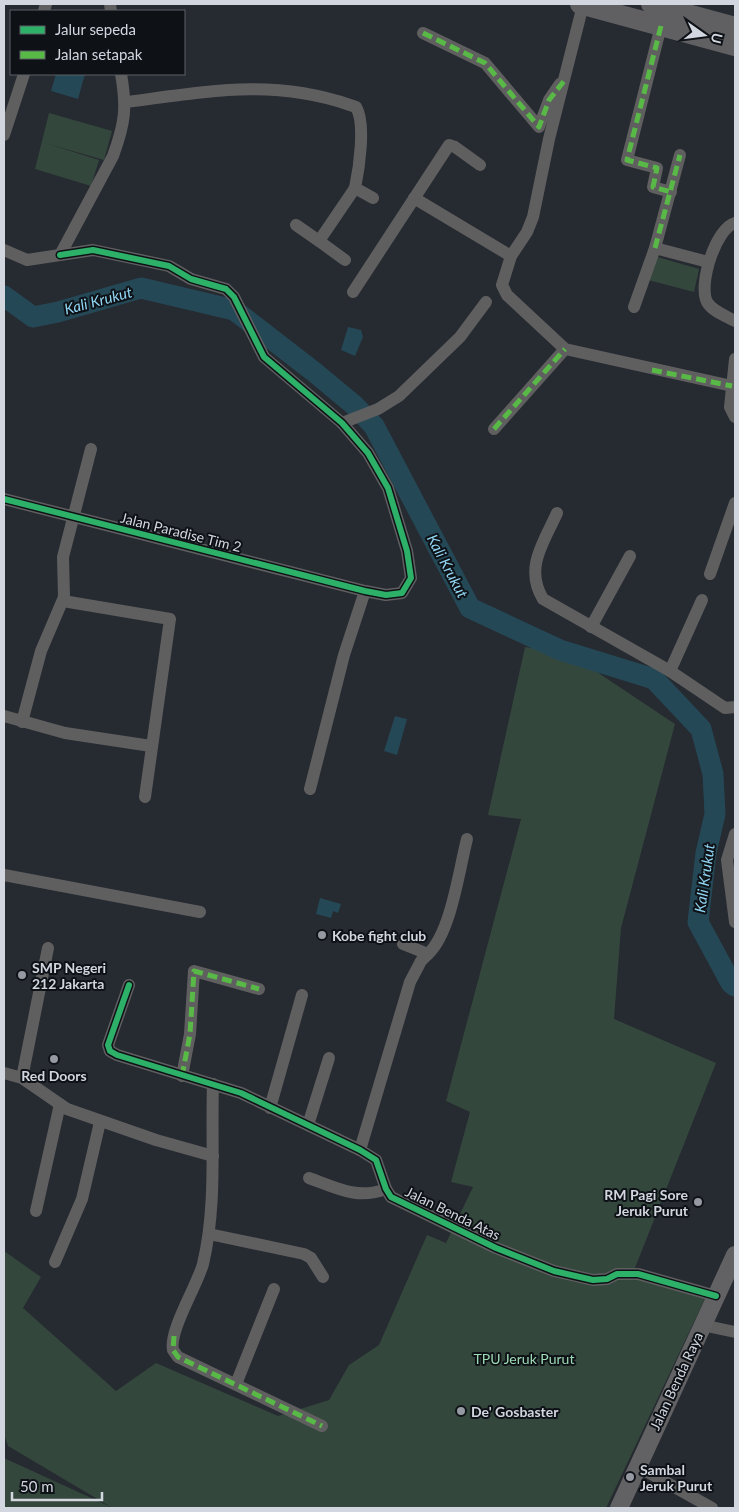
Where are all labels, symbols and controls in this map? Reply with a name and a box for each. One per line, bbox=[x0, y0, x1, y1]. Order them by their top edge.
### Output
legend bbox=[10, 10, 185, 75]
north arrow bbox=[679, 10, 729, 60]
text: Jalur sepeda bbox=[55, 20, 136, 38]
text: U bbox=[708, 31, 727, 45]
text: Jalan setapak bbox=[55, 45, 143, 63]
water label: Kali Krukut bbox=[62, 282, 135, 318]
street label: Jalan Paradise Tim 2 bbox=[119, 509, 243, 555]
water label: Kali Krukut bbox=[424, 531, 473, 602]
water label: Kali Krukut bbox=[690, 842, 718, 914]
place label: Kobe fight club bbox=[332, 927, 426, 944]
marker: Kobe fight club bbox=[316, 929, 328, 941]
place label: SMP Negeri 212 Jakarta bbox=[32, 959, 106, 992]
marker: SMP Negeri 212 Jakarta bbox=[16, 969, 28, 981]
marker: Red Doors bbox=[48, 1053, 60, 1065]
place label: Red Doors bbox=[21, 1067, 87, 1084]
street label: Jalan Benda Atas bbox=[403, 1183, 503, 1243]
place label: RM Pagi Sore Jeruk Purut bbox=[604, 1186, 689, 1219]
marker: RM Pagi Sore Jeruk Purut bbox=[692, 1196, 704, 1208]
street label: Jalan Benda Raya bbox=[646, 1329, 706, 1433]
park label: TPU Jeruk Purut bbox=[474, 1350, 574, 1367]
place label: De' Gosbaster bbox=[471, 1403, 559, 1420]
marker: De' Gosbaster bbox=[455, 1405, 467, 1417]
place label: Sambal Jeruk Purut bbox=[640, 1461, 713, 1494]
scale bar bbox=[12, 1470, 102, 1502]
marker: Sambal Jeruk Purut bbox=[624, 1471, 636, 1483]
text: 50 m bbox=[20, 1477, 54, 1495]

